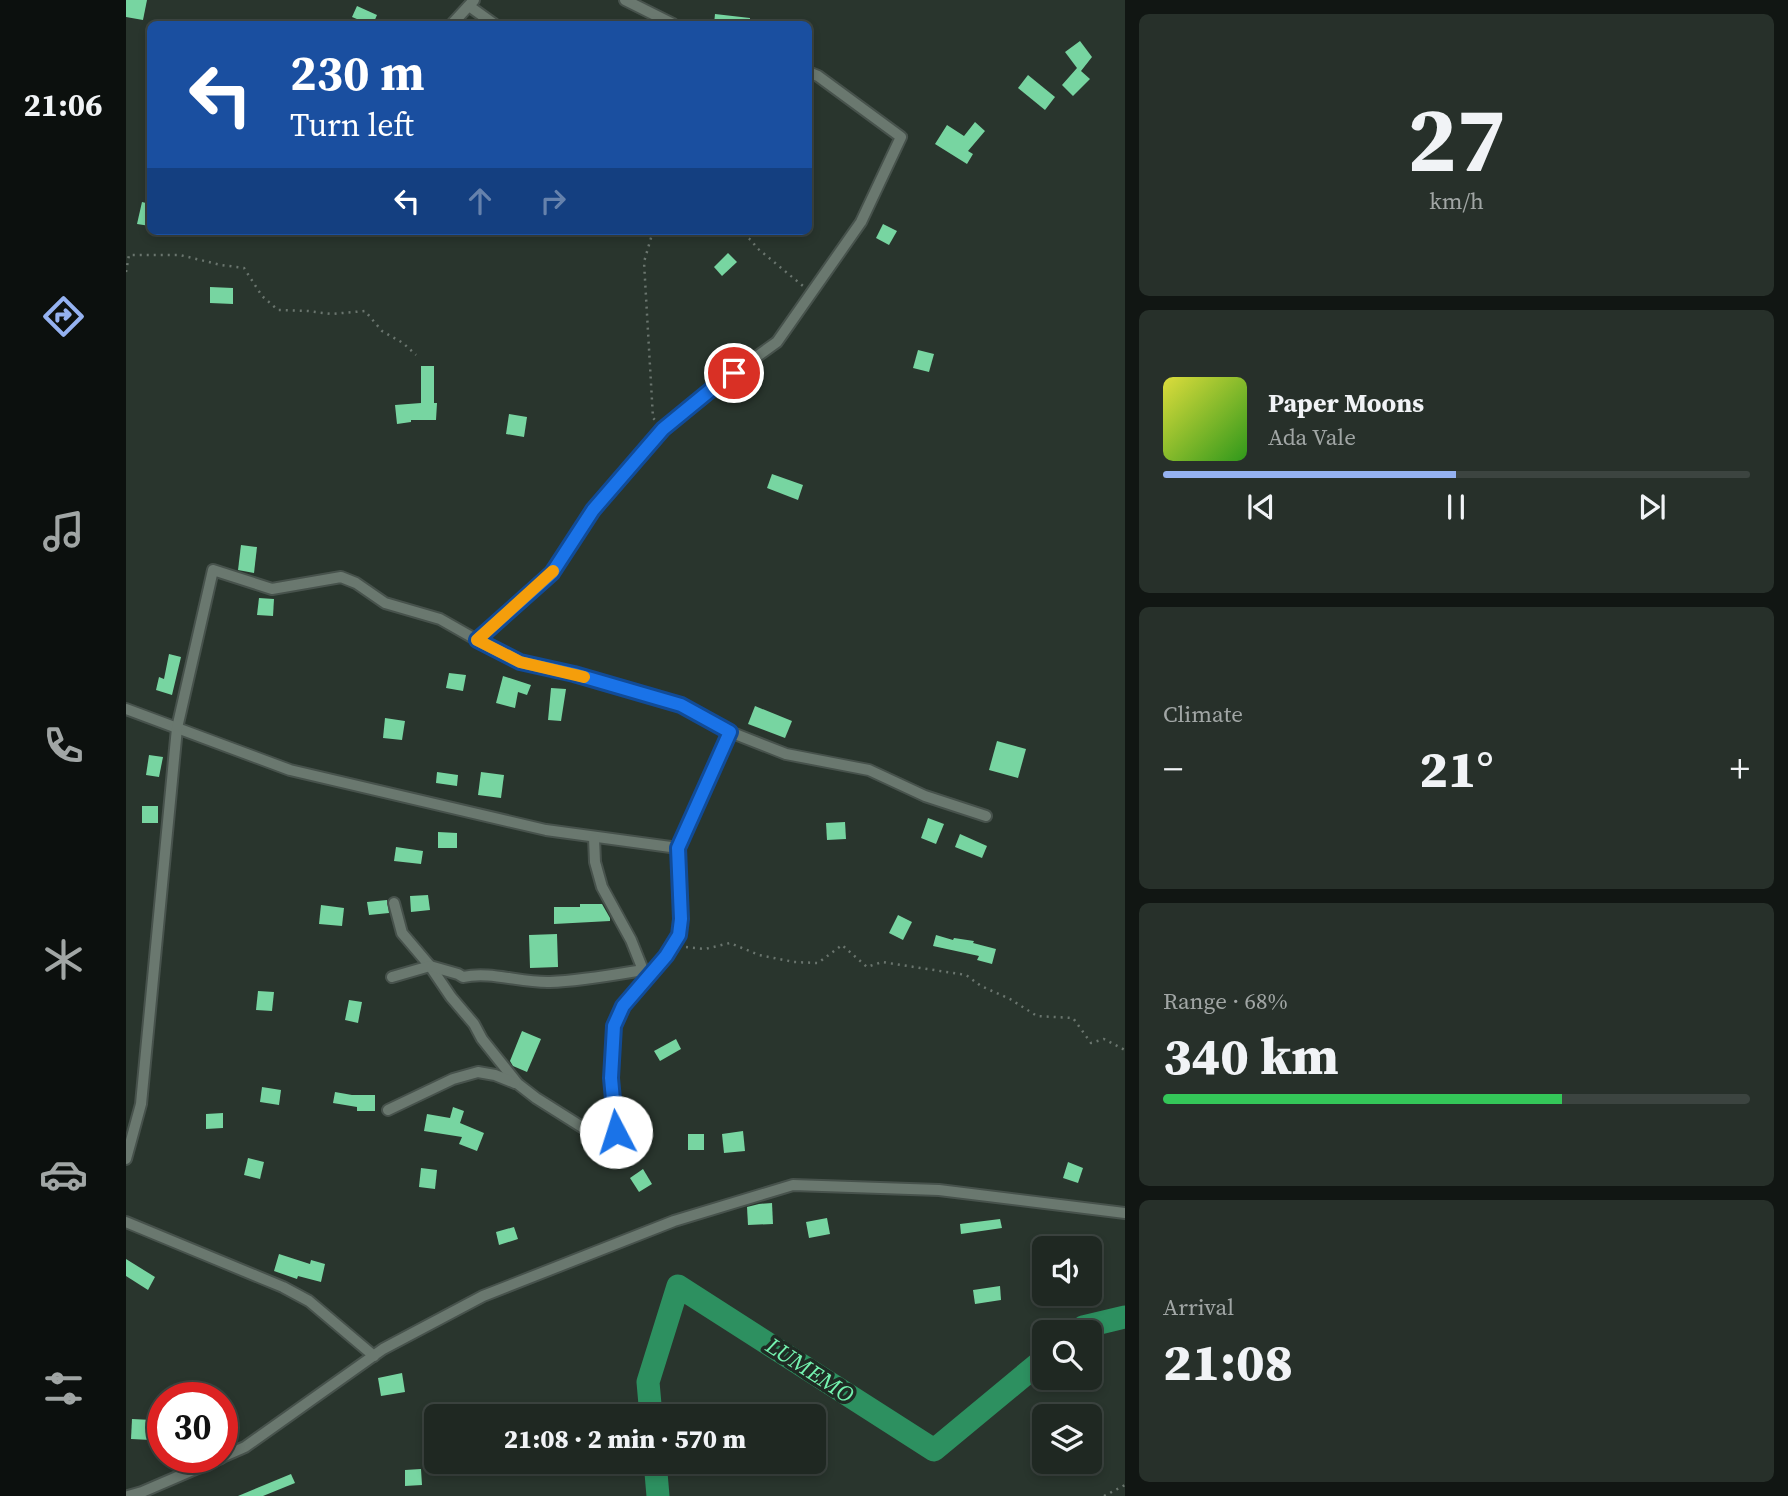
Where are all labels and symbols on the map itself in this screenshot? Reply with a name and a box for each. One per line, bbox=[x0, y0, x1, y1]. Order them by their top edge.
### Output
pin bbox=[704, 343, 764, 403]
position arrow bbox=[579, 1095, 653, 1169]
water label: LUMEMO bbox=[759, 1329, 860, 1410]
speed limit sign: 30 bbox=[147, 1382, 238, 1473]

